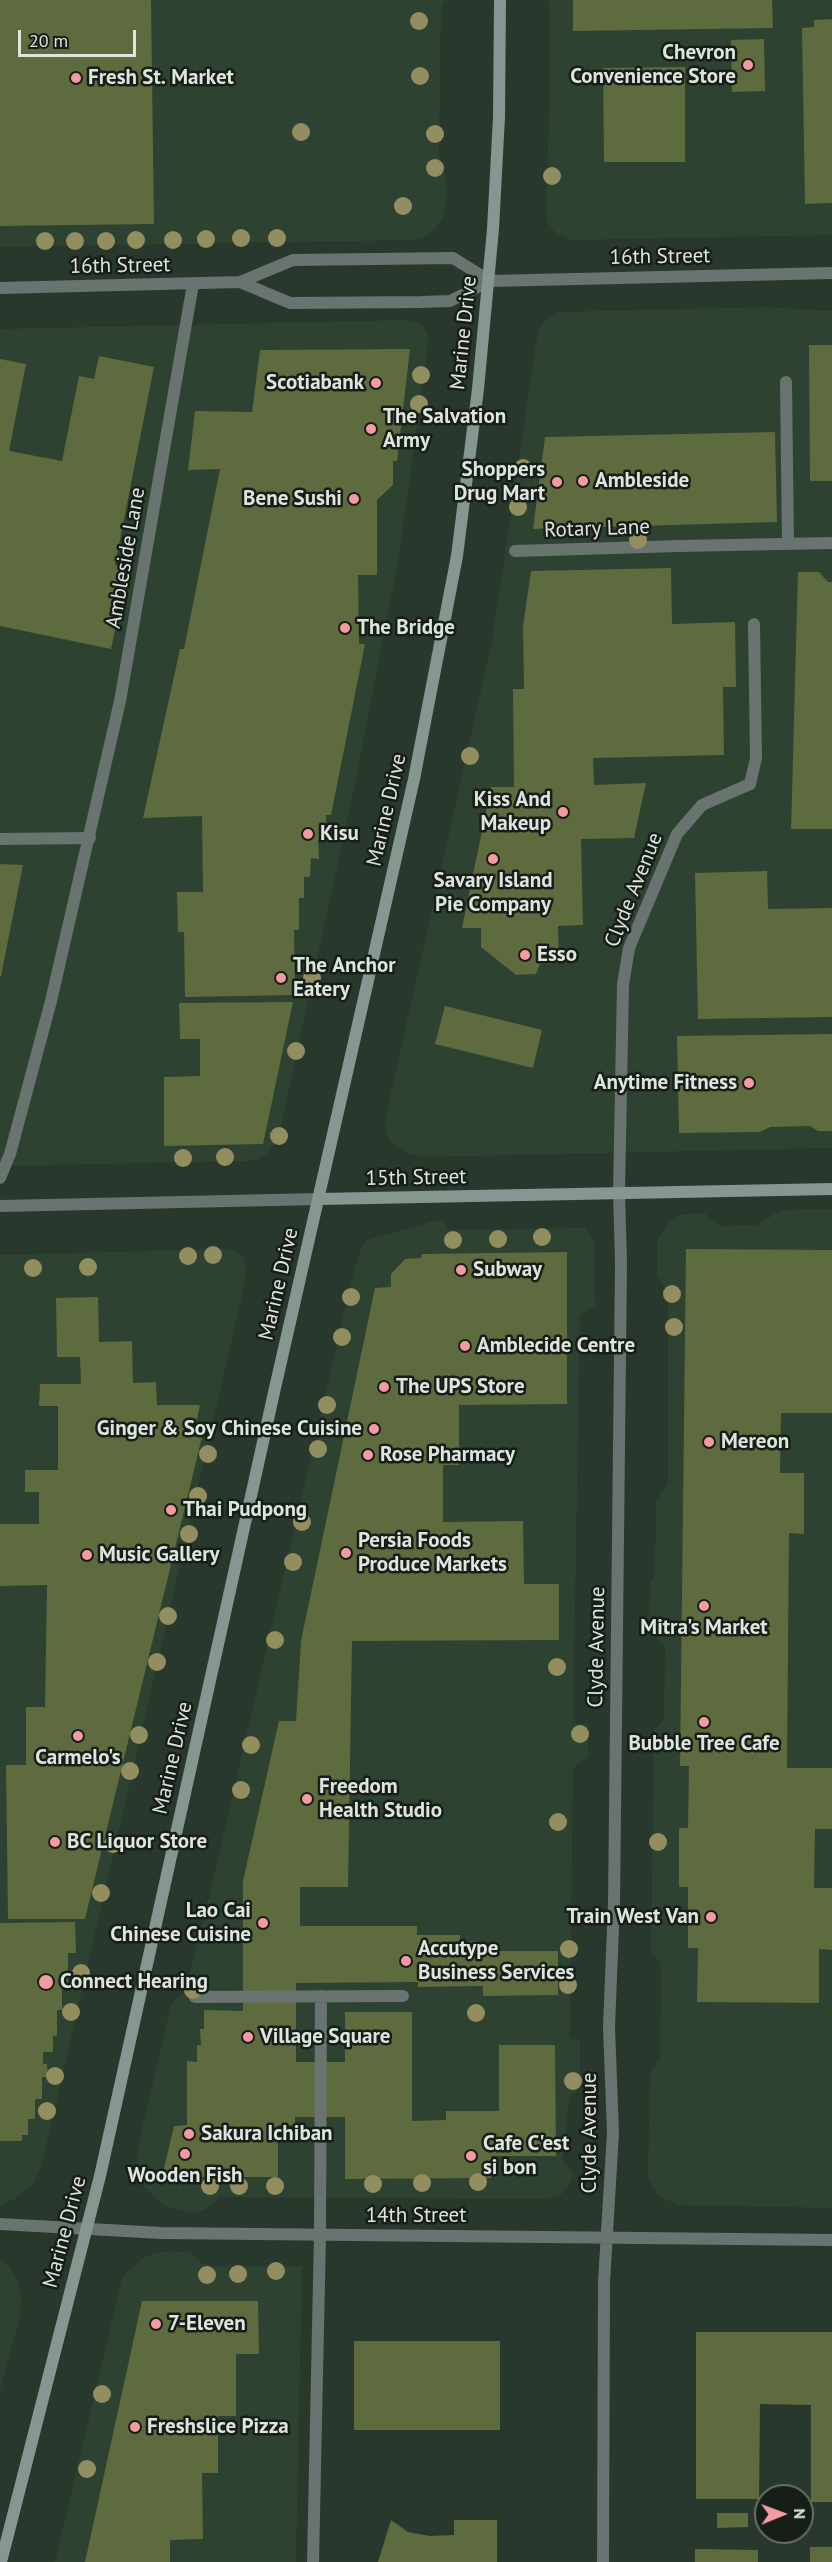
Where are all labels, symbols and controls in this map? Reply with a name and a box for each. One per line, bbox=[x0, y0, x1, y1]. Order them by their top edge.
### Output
scale bar bbox=[21, 18, 140, 56]
text: 20 m bbox=[29, 29, 68, 52]
place label: Chevron Convenience Store bbox=[570, 40, 736, 90]
marker: Chevron Convenience Store bbox=[741, 58, 755, 72]
place label: Fresh St. Market bbox=[88, 65, 234, 91]
marker: Fresh St. Market bbox=[69, 71, 83, 85]
street label: 16th Street bbox=[609, 244, 711, 270]
street label: 16th Street bbox=[69, 253, 171, 279]
street label: Marine Drive bbox=[445, 275, 483, 391]
place label: Scotiabank bbox=[266, 370, 364, 396]
marker: Scotiabank bbox=[369, 376, 383, 390]
place label: The Salvation Army bbox=[383, 404, 506, 454]
marker: The Salvation Army bbox=[364, 422, 378, 436]
place label: Shoppers Drug Mart bbox=[454, 457, 545, 507]
place label: Ambleside bbox=[595, 468, 689, 494]
marker: Ambleside bbox=[576, 474, 590, 488]
marker: Shoppers Drug Mart bbox=[550, 475, 564, 489]
street label: Ambleside Lane bbox=[101, 486, 151, 630]
place label: Bene Sushi bbox=[243, 486, 342, 512]
marker: Bene Sushi bbox=[347, 492, 361, 506]
street label: Rotary Lane bbox=[544, 515, 650, 543]
place label: The Bridge bbox=[357, 615, 455, 641]
marker: The Bridge bbox=[338, 621, 352, 635]
street label: Marine Drive bbox=[362, 751, 412, 869]
place label: Kiss And Makeup bbox=[474, 787, 551, 837]
marker: Kiss And Makeup bbox=[556, 805, 570, 819]
place label: Kisu bbox=[320, 821, 359, 847]
marker: Kisu bbox=[301, 827, 315, 841]
street label: Clyde Avenue bbox=[600, 829, 668, 951]
marker: Savary Island Pie Company bbox=[486, 852, 500, 866]
place label: Savary Island Pie Company bbox=[434, 868, 552, 918]
place label: Esso bbox=[537, 942, 577, 968]
marker: Esso bbox=[518, 948, 532, 962]
place label: The Anchor Eatery bbox=[293, 953, 396, 1003]
marker: The Anchor Eatery bbox=[274, 971, 288, 985]
place label: Anytime Fitness bbox=[594, 1070, 737, 1096]
marker: Anytime Fitness bbox=[742, 1076, 756, 1090]
street label: 15th Street bbox=[365, 1165, 467, 1191]
street label: Marine Drive bbox=[254, 1225, 304, 1343]
place label: Subway bbox=[473, 1257, 542, 1283]
marker: Subway bbox=[454, 1263, 468, 1277]
place label: Amblecide Centre bbox=[477, 1333, 635, 1359]
marker: Amblecide Centre bbox=[458, 1339, 472, 1353]
place label: The UPS Store bbox=[396, 1374, 525, 1400]
marker: The UPS Store bbox=[377, 1380, 391, 1394]
place label: Ginger & Soy Chinese Cuisine bbox=[97, 1416, 362, 1442]
marker: Ginger & Soy Chinese Cuisine bbox=[367, 1422, 381, 1436]
place label: Mereon bbox=[721, 1429, 789, 1455]
marker: Mereon bbox=[702, 1435, 716, 1449]
place label: Rose Pharmacy bbox=[380, 1442, 515, 1468]
marker: Rose Pharmacy bbox=[361, 1448, 375, 1462]
place label: Thai Pudpong bbox=[183, 1497, 307, 1523]
marker: Thai Pudpong bbox=[164, 1503, 178, 1517]
place label: Persia Foods Produce Markets bbox=[358, 1528, 507, 1578]
place label: Music Gallery bbox=[99, 1542, 220, 1568]
marker: Persia Foods Produce Markets bbox=[339, 1546, 353, 1560]
marker: Music Gallery bbox=[80, 1548, 94, 1562]
street label: Clyde Avenue bbox=[583, 1586, 611, 1708]
marker: Mitra's Market bbox=[697, 1599, 711, 1613]
place label: Mitra's Market bbox=[640, 1615, 768, 1641]
street label: Marine Drive bbox=[148, 1699, 198, 1817]
marker: Bubble Tree Cafe bbox=[697, 1715, 711, 1729]
marker: Carmelo's bbox=[71, 1729, 85, 1743]
place label: Bubble Tree Cafe bbox=[628, 1731, 780, 1757]
place label: Carmelo's bbox=[35, 1745, 121, 1771]
place label: Freedom Health Studio bbox=[319, 1774, 442, 1824]
marker: Freedom Health Studio bbox=[300, 1792, 314, 1806]
place label: BC Liquor Store bbox=[67, 1829, 207, 1855]
marker: BC Liquor Store bbox=[48, 1835, 62, 1849]
place label: Lao Cai Chinese Cuisine bbox=[110, 1898, 251, 1948]
place label: Train West Van bbox=[567, 1904, 699, 1930]
marker: Train West Van bbox=[704, 1910, 718, 1924]
marker: Lao Cai Chinese Cuisine bbox=[256, 1916, 270, 1930]
place label: Accutype Business Services bbox=[418, 1936, 574, 1986]
marker: Accutype Business Services bbox=[399, 1954, 413, 1968]
place label: Connect Hearing bbox=[60, 1969, 208, 1995]
marker: Connect Hearing bbox=[37, 1973, 55, 1991]
place label: Village Square bbox=[260, 2024, 390, 2050]
marker: Village Square bbox=[241, 2030, 255, 2044]
street label: Clyde Avenue bbox=[577, 2072, 603, 2194]
place label: Sakura Ichiban bbox=[201, 2121, 333, 2147]
marker: Sakura Ichiban bbox=[182, 2127, 196, 2141]
place label: Cafe C'est si bon bbox=[483, 2131, 569, 2181]
marker: Wooden Fish bbox=[178, 2147, 192, 2161]
marker: Cafe C'est si bon bbox=[464, 2149, 478, 2163]
place label: Wooden Fish bbox=[128, 2163, 242, 2189]
street label: Marine Drive bbox=[38, 2173, 92, 2291]
street label: 14th Street bbox=[366, 2203, 466, 2229]
place label: 7-Eleven bbox=[168, 2311, 246, 2337]
marker: 7-Eleven bbox=[149, 2317, 163, 2331]
place label: Freshslice Pizza bbox=[147, 2414, 289, 2440]
marker: Freshslice Pizza bbox=[128, 2420, 142, 2434]
north arrow bbox=[754, 2484, 814, 2544]
text: N bbox=[790, 2508, 810, 2519]

